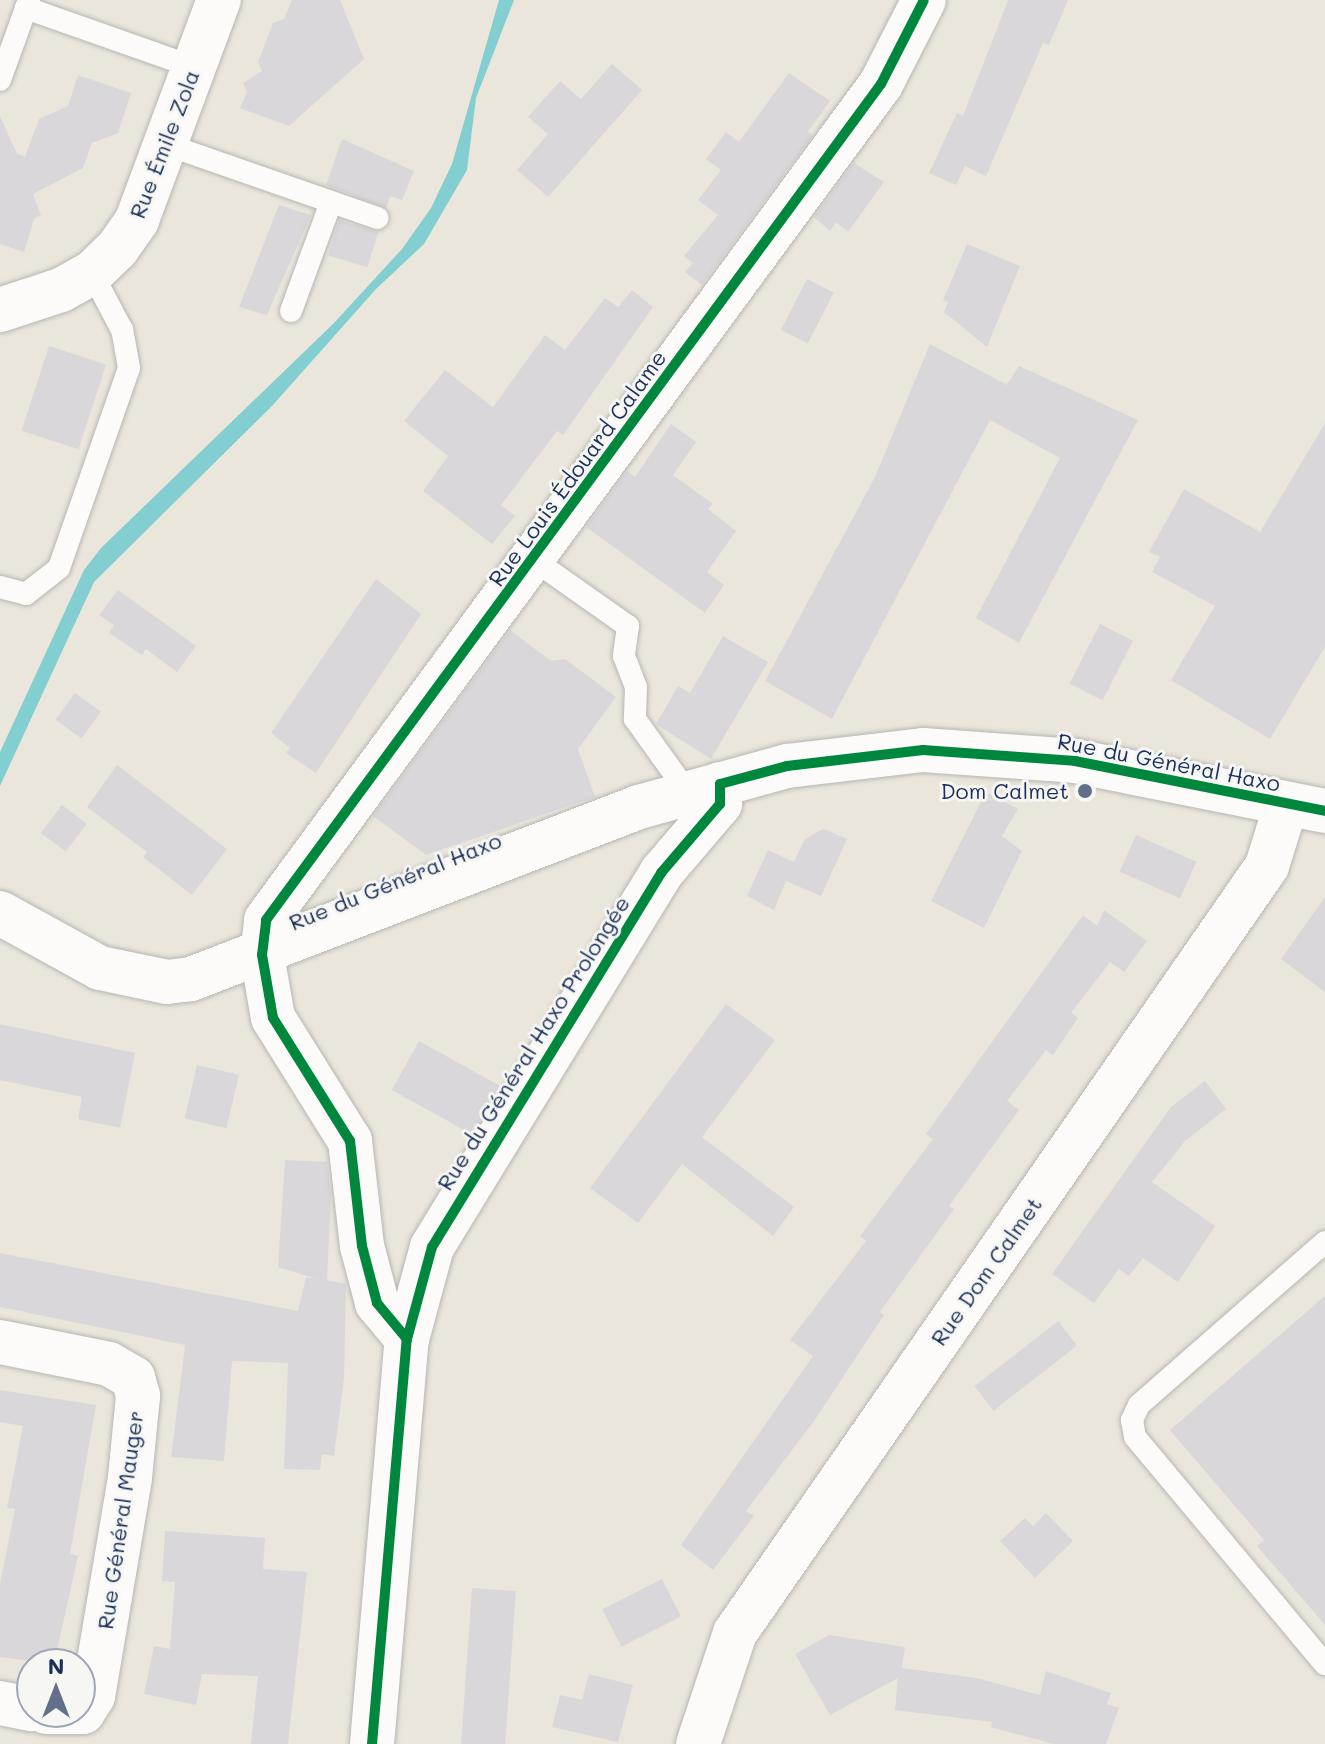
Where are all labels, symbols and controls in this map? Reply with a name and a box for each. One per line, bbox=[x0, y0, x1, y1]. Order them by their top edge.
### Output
street label: Rue Émile Zola bbox=[124, 66, 204, 222]
street label: Rue Louis Édouard Calame bbox=[483, 345, 671, 591]
street label: Rue du Général Haxo bbox=[1055, 727, 1283, 797]
place label: Dom Calmet bbox=[940, 778, 1069, 804]
marker: Dom Calmet bbox=[1076, 782, 1094, 800]
street label: Rue du Général Haxo bbox=[285, 826, 505, 936]
street label: Rue du Général Haxo Prolongée bbox=[431, 891, 635, 1195]
street label: Rue Dom Calmet bbox=[925, 1192, 1047, 1350]
street label: Rue Général Mauger bbox=[92, 1409, 148, 1631]
north arrow bbox=[16, 1648, 96, 1728]
text: N bbox=[48, 1651, 64, 1680]

